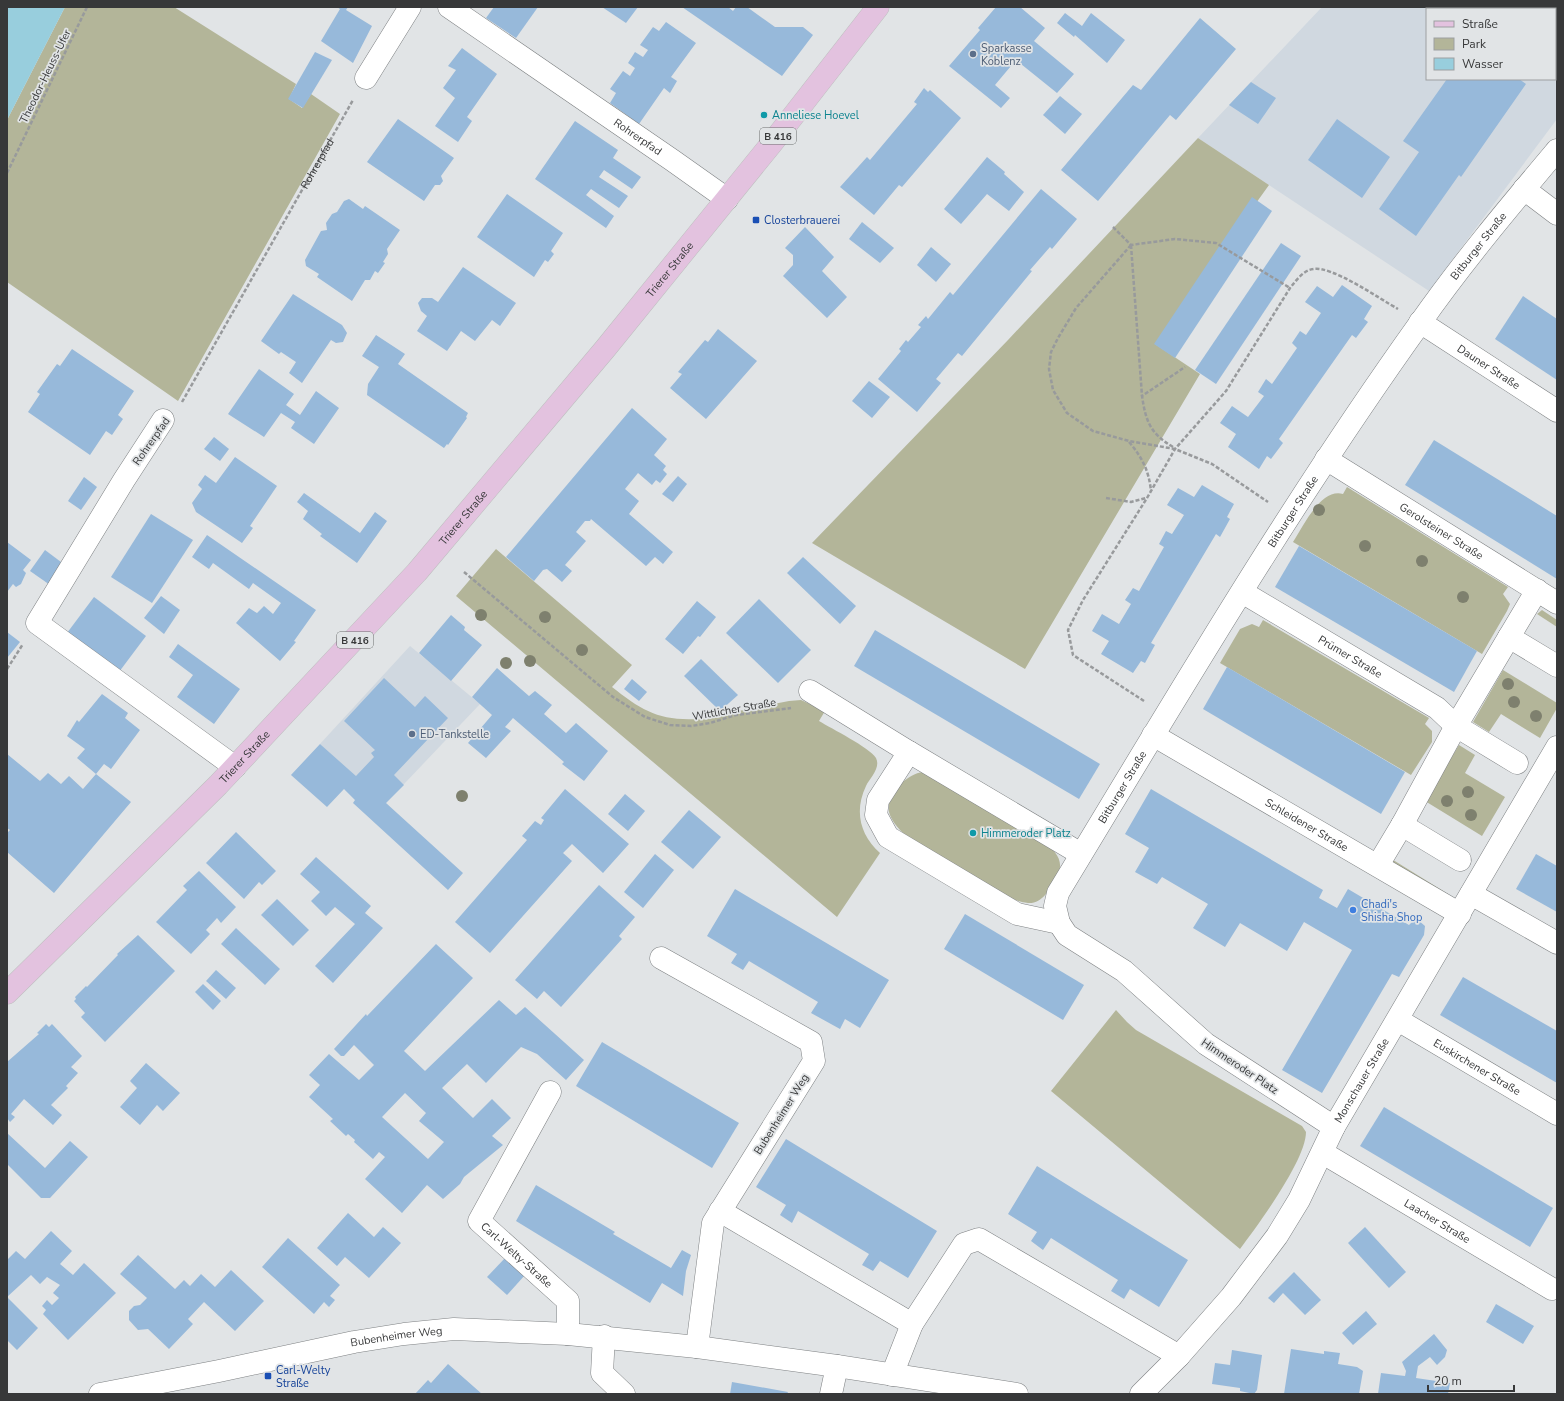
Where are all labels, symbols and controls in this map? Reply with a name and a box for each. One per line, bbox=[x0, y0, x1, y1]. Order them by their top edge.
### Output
legend bbox=[1426, 8, 1556, 80]
text: Straße bbox=[1462, 16, 1498, 32]
street label: Theodor-Heuss-Ufer bbox=[16, 27, 75, 126]
text: Park bbox=[1462, 36, 1487, 52]
place label: Sparkasse Koblenz bbox=[981, 41, 1032, 69]
marker: Sparkasse Koblenz bbox=[968, 49, 978, 59]
text: Wasser bbox=[1462, 56, 1504, 72]
place label: Anneliese Hoevel bbox=[772, 108, 860, 123]
marker: Anneliese Hoevel bbox=[759, 110, 769, 120]
street label: Rohrerpfad bbox=[610, 115, 665, 159]
road number: B 416 bbox=[760, 128, 796, 144]
street label: Rohrerpfad bbox=[297, 136, 338, 192]
street label: Bitburger Straße bbox=[1447, 209, 1510, 283]
place label: Closterbrauerei bbox=[764, 213, 840, 228]
marker: Closterbrauerei bbox=[751, 215, 761, 225]
street label: Trierer Straße bbox=[643, 239, 697, 301]
street label: Dauner Straße bbox=[1454, 341, 1523, 393]
street label: Rohrerpfad bbox=[129, 414, 173, 468]
street label: Bitburger Straße bbox=[1264, 473, 1322, 550]
street label: Trierer Straße bbox=[436, 487, 491, 549]
street label: Gerolsteiner Straße bbox=[1396, 500, 1486, 563]
road number: B 416 bbox=[337, 632, 373, 648]
street label: Prümer Straße bbox=[1315, 632, 1385, 682]
street label: Wittlicher Straße bbox=[691, 695, 777, 724]
street label: Trierer Straße bbox=[216, 727, 273, 787]
place label: ED-Tankstelle bbox=[420, 727, 489, 742]
marker: ED-Tankstelle bbox=[407, 729, 417, 739]
street label: Bitburger Straße bbox=[1095, 748, 1150, 826]
street label: Schleidener Straße bbox=[1262, 795, 1351, 855]
place label: Himmeroder Platz bbox=[981, 826, 1071, 841]
marker: Himmeroder Platz bbox=[968, 828, 978, 838]
place label: Chadi's Shisha Shop bbox=[1361, 897, 1422, 925]
marker: Chadi's Shisha Shop bbox=[1348, 905, 1358, 915]
street label: Himmeroder Platz bbox=[1198, 1035, 1281, 1098]
street label: Monschauer Straße bbox=[1331, 1035, 1393, 1126]
street label: Euskirchener Straße bbox=[1431, 1036, 1523, 1099]
street label: Bubenheimer Weg bbox=[751, 1071, 812, 1157]
street label: Laacher Straße bbox=[1401, 1196, 1473, 1247]
street label: Carl-Welty-Straße bbox=[477, 1219, 556, 1292]
street label: Bubenheimer Weg bbox=[349, 1323, 443, 1350]
place label: Carl-Welty Straße bbox=[276, 1363, 331, 1391]
scale bar bbox=[1428, 1367, 1514, 1393]
marker: Carl-Welty Straße bbox=[263, 1371, 273, 1381]
text: 20 m bbox=[1434, 1373, 1462, 1389]

